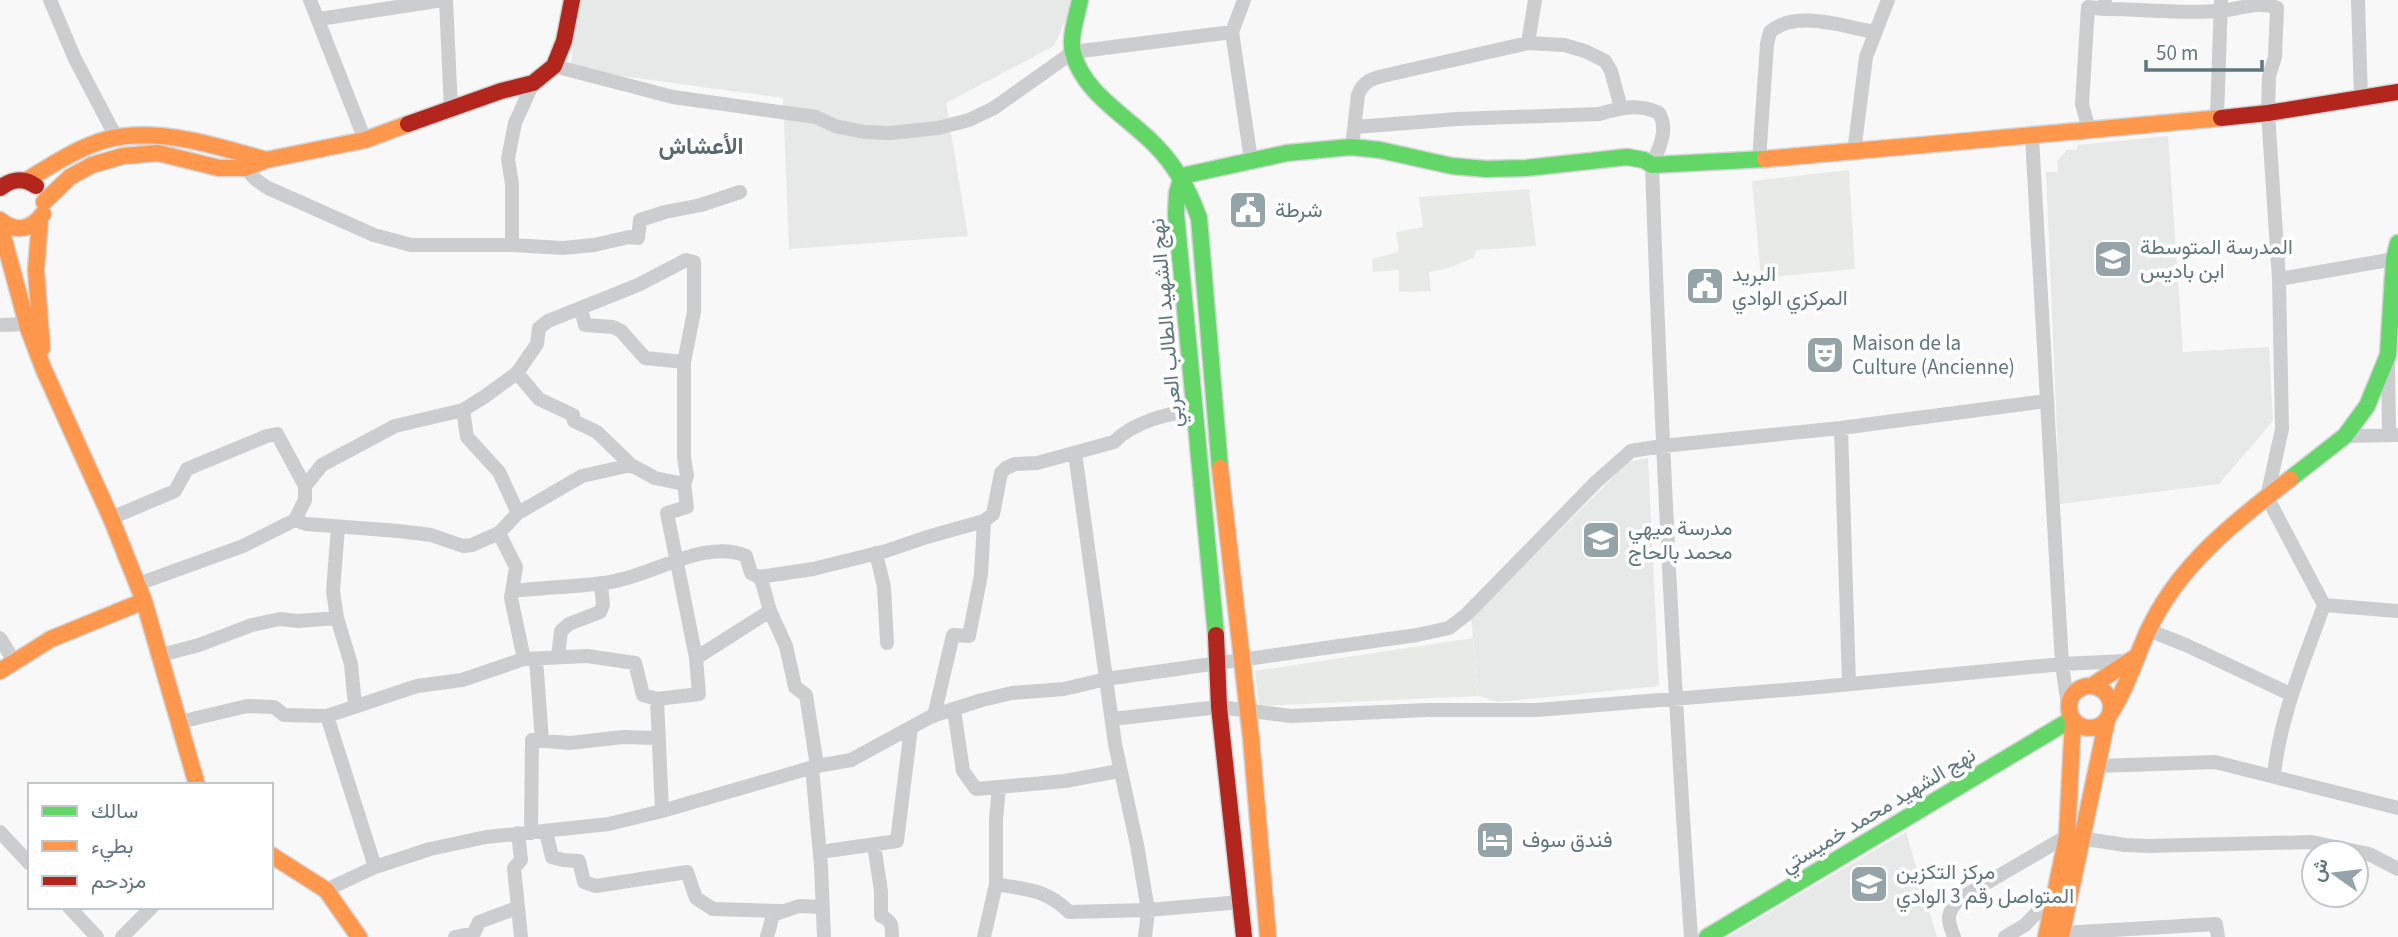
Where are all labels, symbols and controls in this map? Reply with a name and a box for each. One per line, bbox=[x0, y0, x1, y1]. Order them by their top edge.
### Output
scale bar bbox=[2146, 28, 2262, 72]
text: 50 m bbox=[2156, 38, 2198, 68]
district label: الأعشاش bbox=[658, 130, 744, 163]
public building icon: شرطة bbox=[1227, 189, 1269, 231]
place label: شرطة bbox=[1275, 195, 1323, 225]
street label: نهج الشهيد الطالب العربي bbox=[1142, 217, 1192, 429]
place label: المدرسة المتوسطة ابن باديس bbox=[2140, 232, 2293, 286]
school or university icon: المدرسة المتوسطة ابن باديس bbox=[2092, 238, 2134, 280]
place label: البريد المركزي الوادي bbox=[1732, 259, 1848, 315]
public building icon: البريد المركزي الوادي bbox=[1684, 265, 1726, 307]
place label: Maison de la Culture (Ancienne) bbox=[1852, 328, 2015, 382]
theatre icon: Maison de la Culture (Ancienne) bbox=[1804, 334, 1846, 376]
place label: مدرسة ميهي محمد بالحاج bbox=[1628, 513, 1733, 567]
school or university icon: مدرسة ميهي محمد بالحاج bbox=[1580, 519, 1622, 561]
street label: نهج الشهيد محمد خميستي bbox=[1775, 740, 1982, 882]
legend bbox=[28, 783, 273, 909]
text: سالك bbox=[91, 796, 138, 826]
hotel icon: فندق سوف bbox=[1474, 819, 1516, 861]
place label: فندق سوف bbox=[1522, 825, 1613, 855]
text: بطيء bbox=[91, 831, 134, 863]
north arrow bbox=[2300, 839, 2370, 909]
text: ش bbox=[2304, 856, 2336, 885]
place label: مركز التكزين المتواصل رقم 3 الوادي bbox=[1896, 857, 2074, 913]
school or university icon: مركز التكزين المتواصل رقم 3 الوادي bbox=[1848, 863, 1890, 905]
text: مزدحم bbox=[91, 866, 146, 896]

